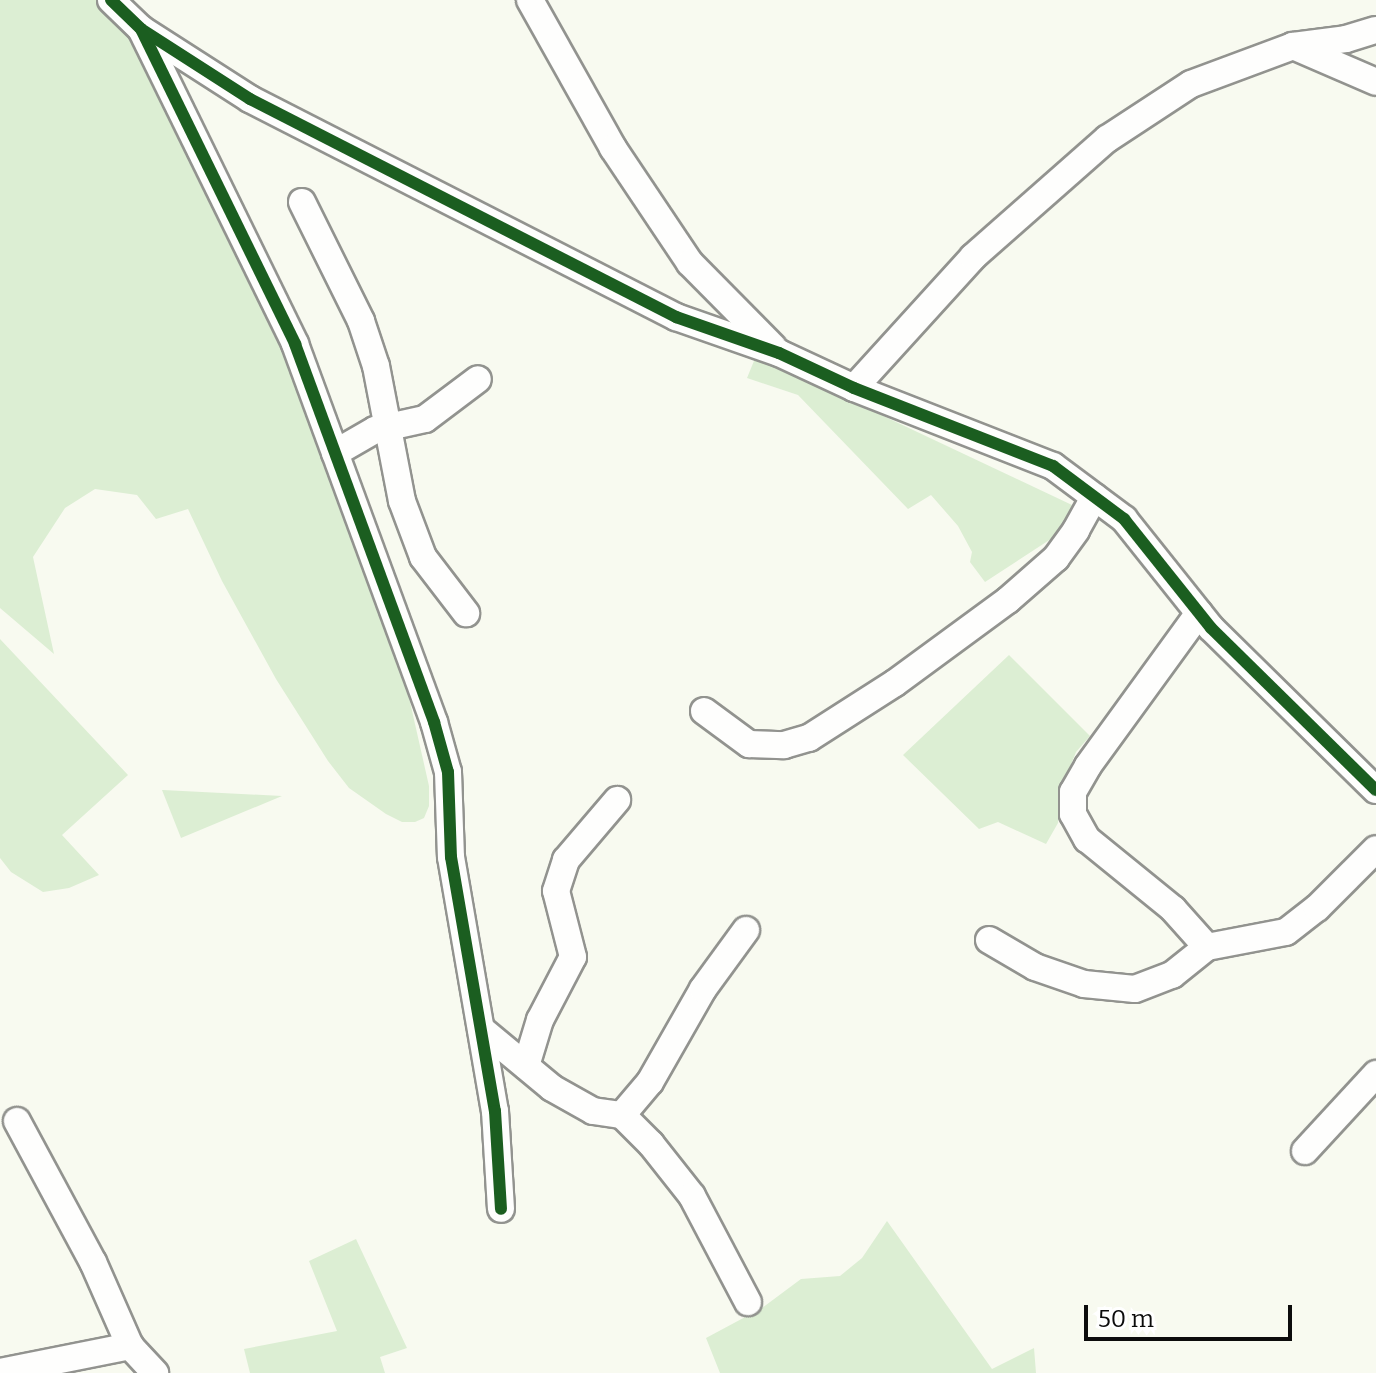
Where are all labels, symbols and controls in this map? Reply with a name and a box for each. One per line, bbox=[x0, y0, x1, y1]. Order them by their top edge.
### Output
scale bar bbox=[1088, 1289, 1296, 1339]
text: 50 m bbox=[1098, 1305, 1154, 1333]

